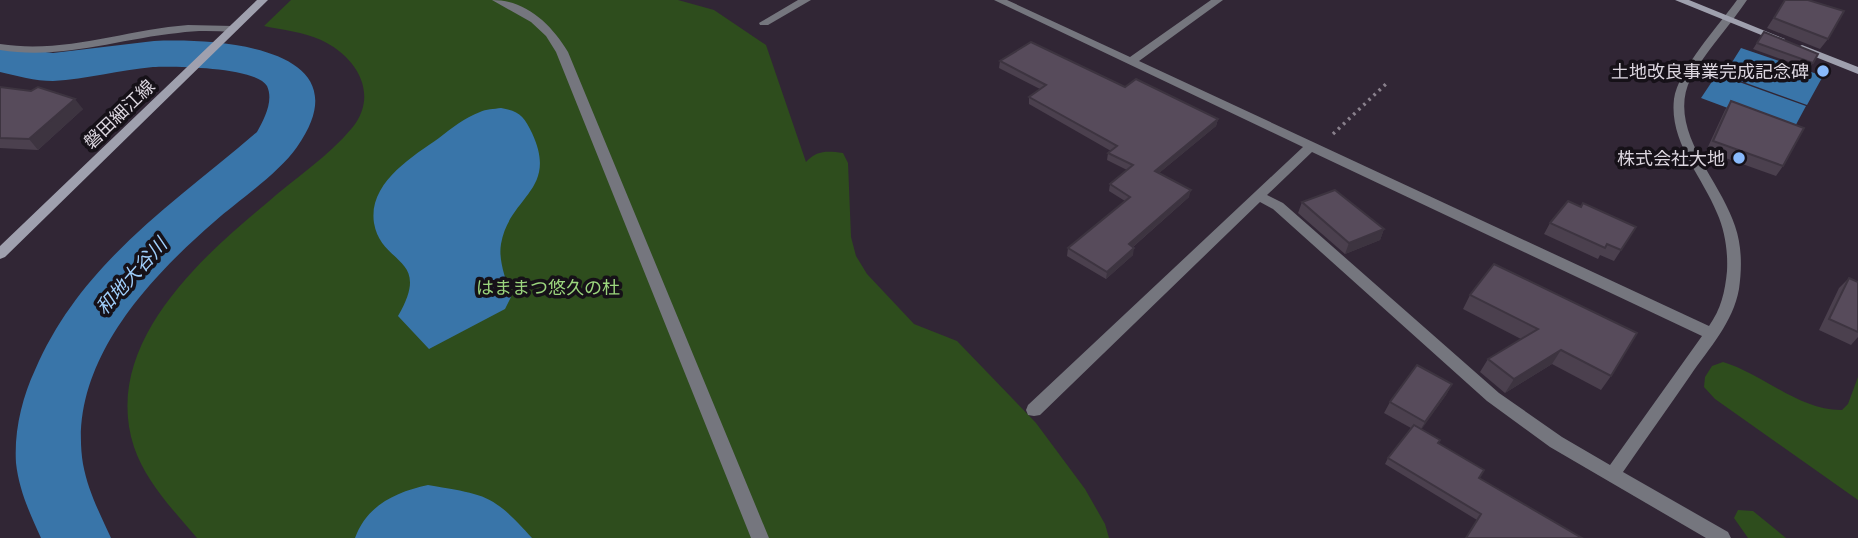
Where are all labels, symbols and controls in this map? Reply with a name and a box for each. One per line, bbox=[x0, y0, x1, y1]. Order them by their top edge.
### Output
place label: 土地改良事業完成記念碑 bbox=[1611, 60, 1809, 83]
marker: 土地改良事業完成記念碑 bbox=[1815, 63, 1831, 79]
street label: 磐田細江線 bbox=[79, 74, 159, 154]
place label: 株式会社大地 bbox=[1617, 147, 1725, 170]
marker: 株式会社大地 bbox=[1731, 150, 1747, 166]
water label: 和地大谷川 bbox=[90, 231, 173, 319]
park label: はままつ悠久の杜 bbox=[476, 276, 620, 299]

